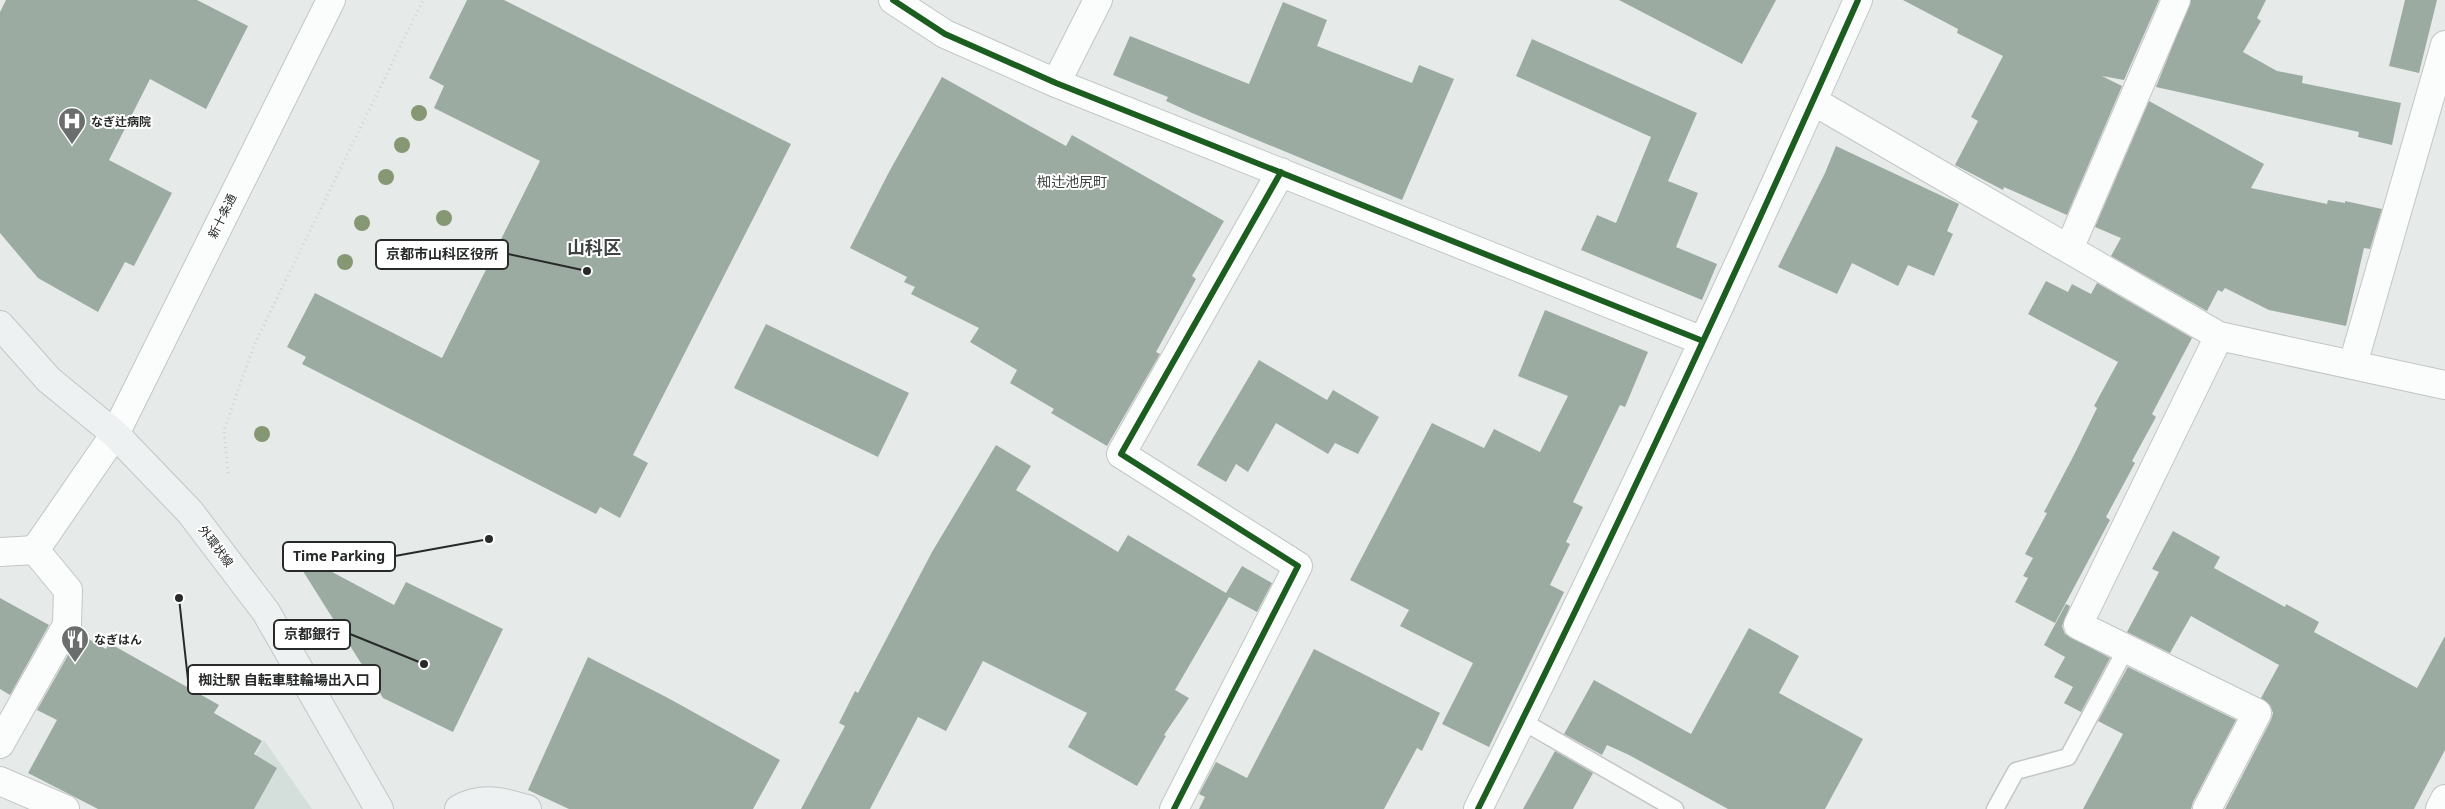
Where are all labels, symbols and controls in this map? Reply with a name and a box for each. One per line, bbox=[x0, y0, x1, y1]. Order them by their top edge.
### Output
hospital icon: なぎ辻病院 bbox=[57, 106, 87, 145]
place label: なぎ辻病院 bbox=[91, 113, 151, 130]
district label: 椥辻池尻町 bbox=[1037, 172, 1107, 191]
street label: 新十条通 bbox=[204, 191, 240, 241]
district label: 山科区 bbox=[567, 235, 621, 259]
callout: 京都市山科区役所 bbox=[376, 240, 508, 269]
text: 京都市山科区役所 bbox=[386, 244, 498, 263]
street label: 外環状線 bbox=[195, 522, 237, 570]
callout: Time Parking bbox=[283, 542, 395, 571]
text: Time Parking bbox=[293, 546, 385, 565]
callout: 京都銀行 bbox=[274, 620, 350, 649]
restaurant icon: なぎはん bbox=[60, 624, 90, 663]
text: 京都銀行 bbox=[284, 624, 340, 643]
place label: なぎはん bbox=[94, 631, 142, 648]
callout: 椥辻駅 自転車駐輪場出入口 bbox=[188, 665, 380, 694]
text: 椥辻駅 自転車駐輪場出入口 bbox=[198, 670, 370, 689]

